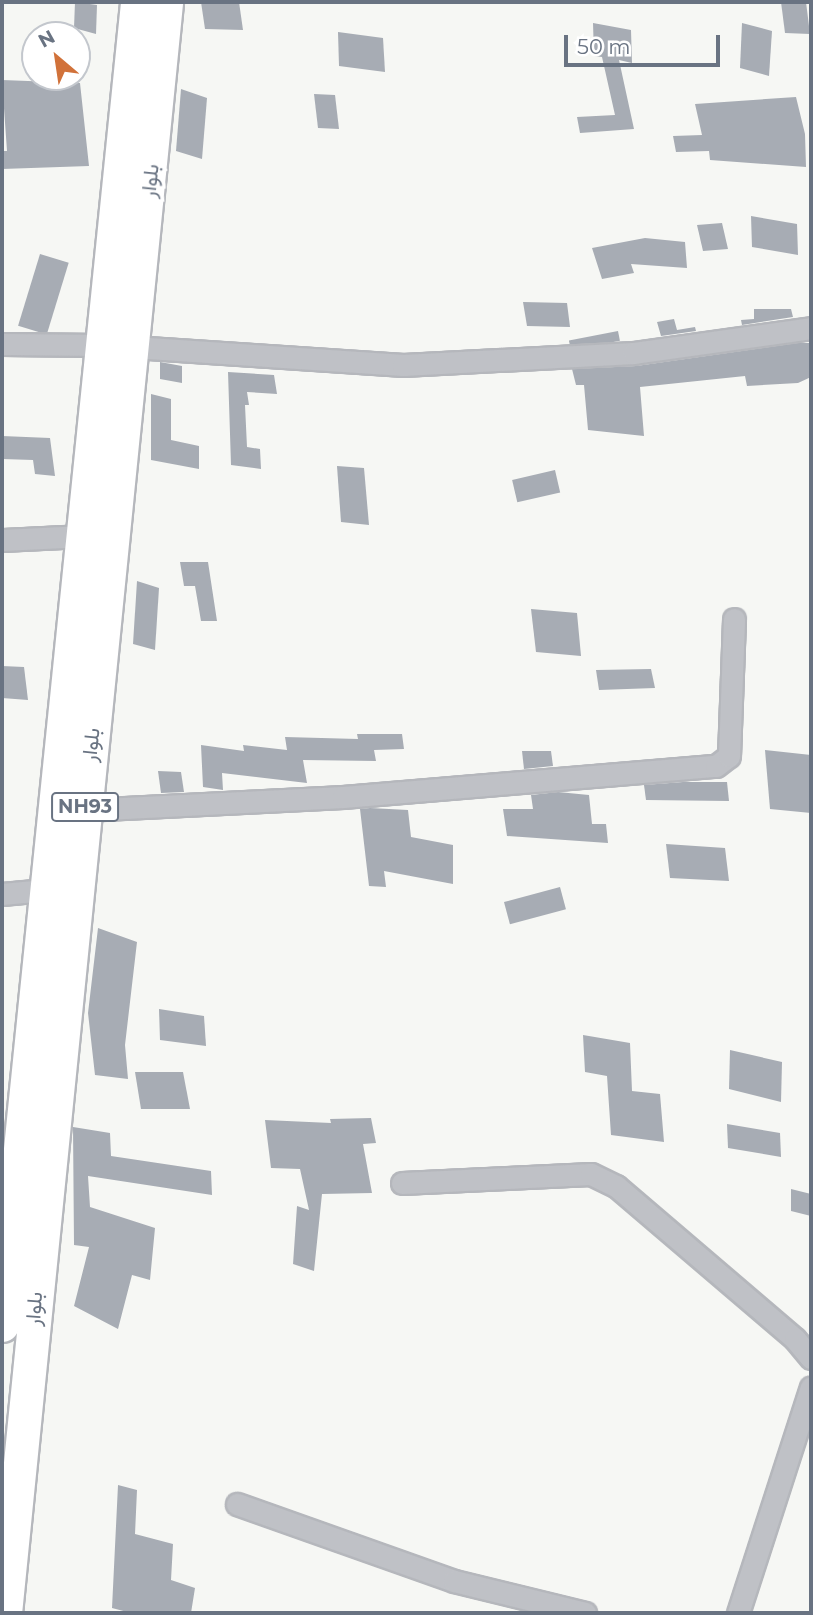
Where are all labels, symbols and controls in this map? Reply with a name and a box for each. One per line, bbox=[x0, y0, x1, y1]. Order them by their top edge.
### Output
north arrow bbox=[21, 21, 91, 91]
scale bar bbox=[568, 21, 724, 65]
text: N bbox=[34, 25, 59, 53]
text: 50 m bbox=[577, 34, 631, 59]
street label: بلوار bbox=[136, 163, 164, 199]
street label: بلوار bbox=[77, 727, 105, 763]
road number: NH93 bbox=[50, 792, 120, 822]
street label: بلوار bbox=[20, 1291, 48, 1327]

